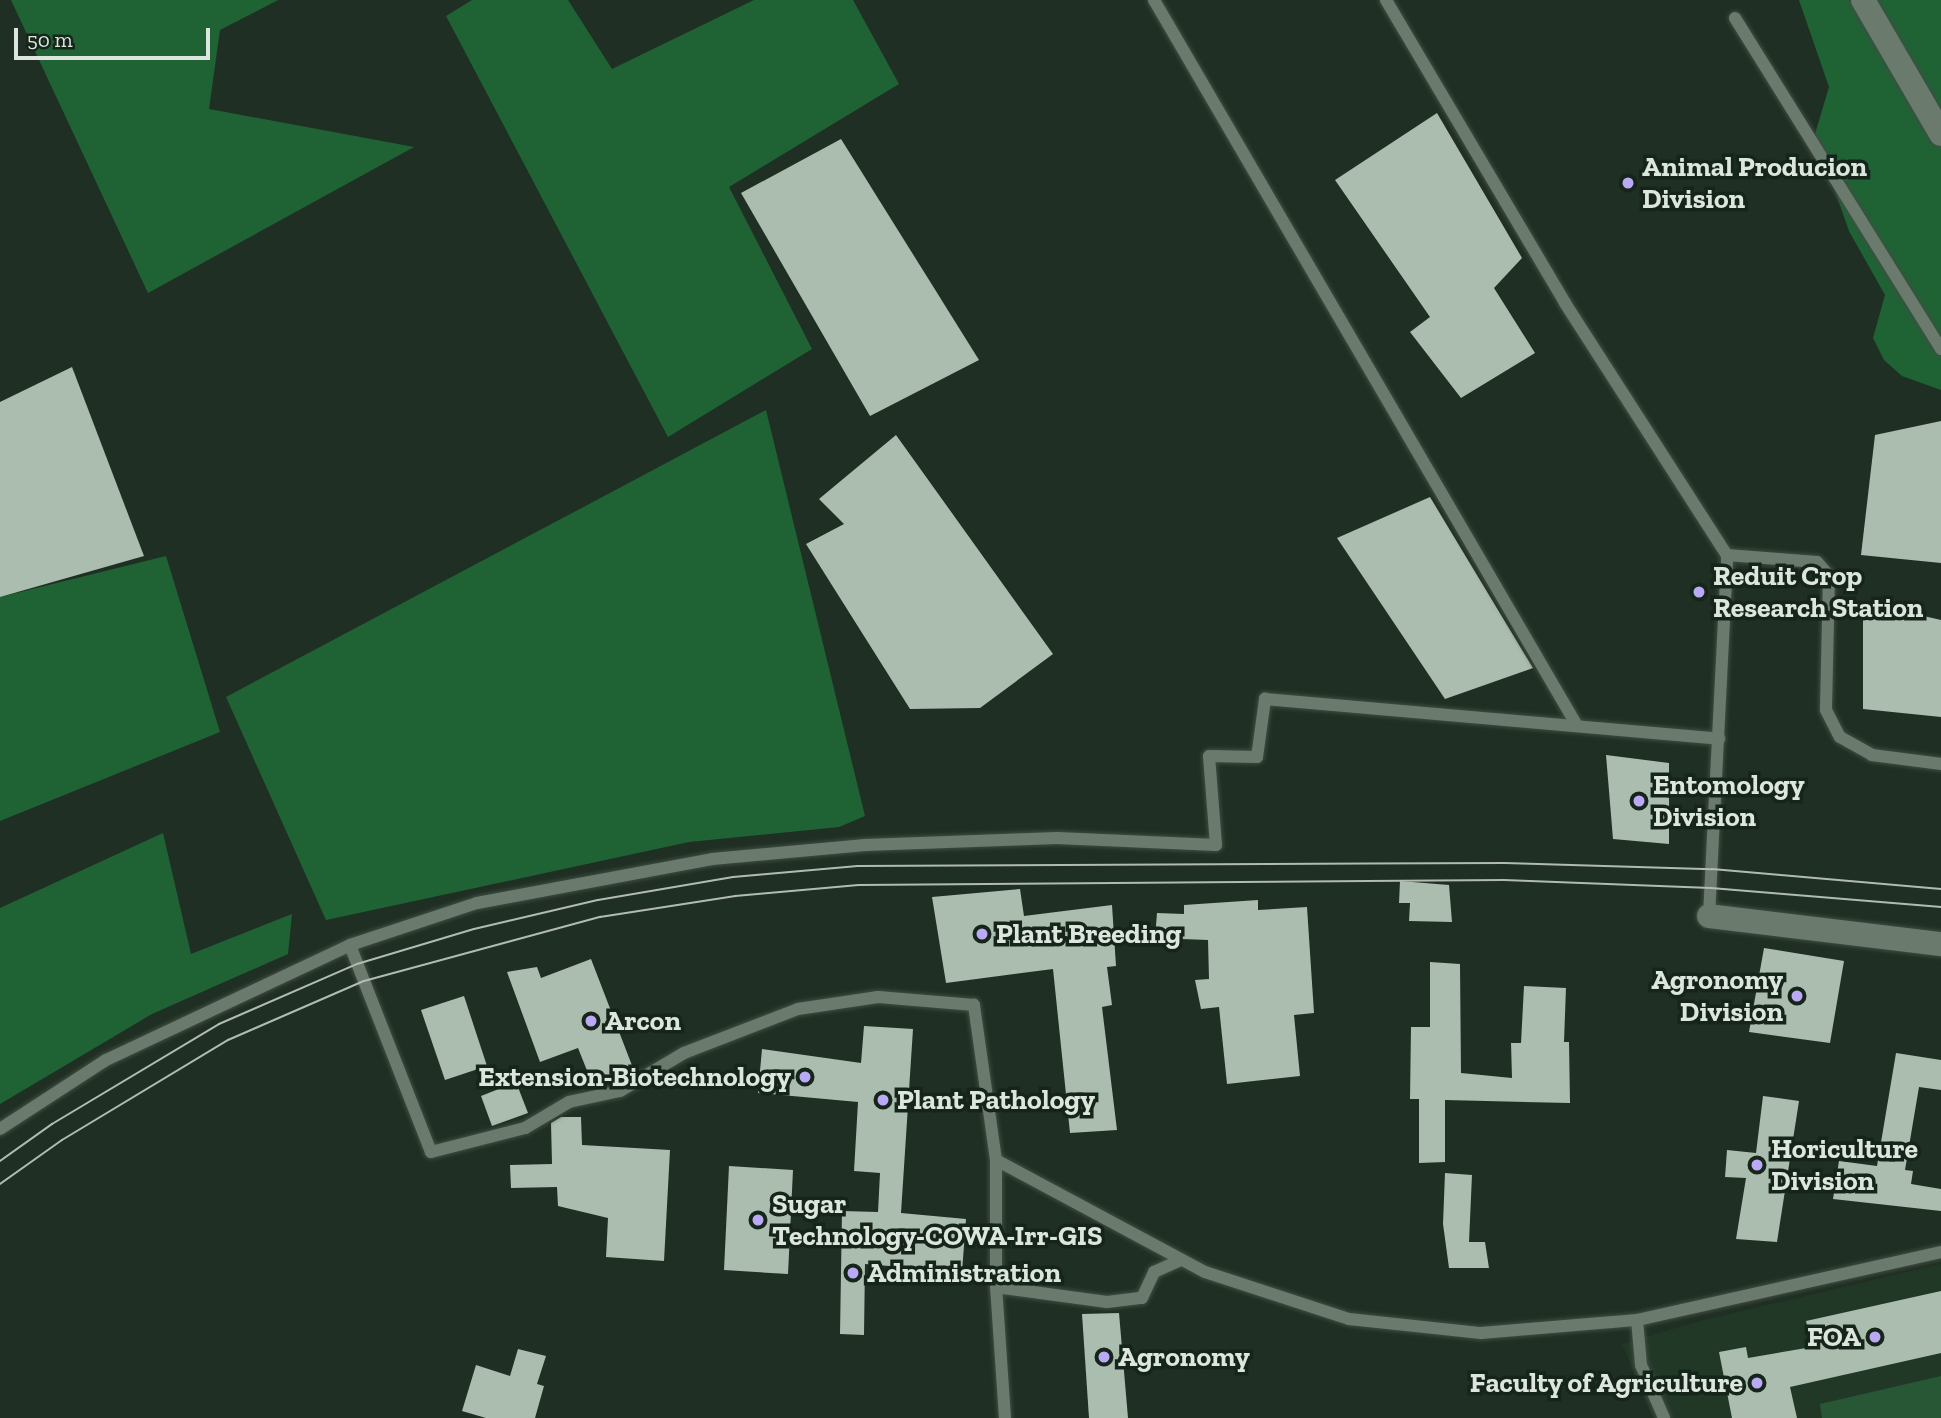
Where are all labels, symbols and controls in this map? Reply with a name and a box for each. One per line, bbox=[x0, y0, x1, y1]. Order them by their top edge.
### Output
scale bar bbox=[18, 14, 214, 58]
text: 50 m bbox=[27, 27, 73, 52]
place label: Animal Producion Division bbox=[1642, 150, 1867, 216]
marker: Animal Producion Division bbox=[1620, 175, 1636, 191]
place label: Reduit Crop Research Station bbox=[1713, 559, 1923, 625]
marker: Reduit Crop Research Station bbox=[1691, 584, 1707, 600]
place label: Entomology Division bbox=[1653, 768, 1805, 834]
marker: Entomology Division bbox=[1631, 793, 1647, 809]
place label: Plant Breeding bbox=[996, 917, 1182, 951]
marker: Plant Breeding bbox=[974, 926, 990, 942]
place label: Agronomy Division bbox=[1651, 963, 1783, 1029]
marker: Agronomy Division bbox=[1789, 988, 1805, 1004]
place label: Arcon bbox=[605, 1004, 681, 1038]
marker: Arcon bbox=[583, 1013, 599, 1029]
place label: Extension-Biotechnology bbox=[478, 1060, 791, 1094]
marker: Extension-Biotechnology bbox=[797, 1069, 813, 1085]
place label: Plant Pathology bbox=[897, 1083, 1095, 1117]
marker: Plant Pathology bbox=[875, 1092, 891, 1108]
place label: Horiculture Division bbox=[1771, 1132, 1918, 1198]
marker: Horiculture Division bbox=[1749, 1157, 1765, 1173]
place label: Sugar Technology-COWA-Irr-GIS bbox=[772, 1187, 1102, 1253]
marker: Sugar Technology-COWA-Irr-GIS bbox=[750, 1212, 766, 1228]
place label: Administration bbox=[867, 1256, 1061, 1290]
marker: Administration bbox=[845, 1265, 861, 1281]
place label: FOA bbox=[1807, 1320, 1861, 1354]
marker: FOA bbox=[1867, 1329, 1883, 1345]
place label: Agronomy bbox=[1118, 1340, 1250, 1374]
marker: Agronomy bbox=[1096, 1349, 1112, 1365]
place label: Faculty of Agriculture bbox=[1469, 1366, 1743, 1400]
marker: Faculty of Agriculture bbox=[1749, 1375, 1765, 1391]

